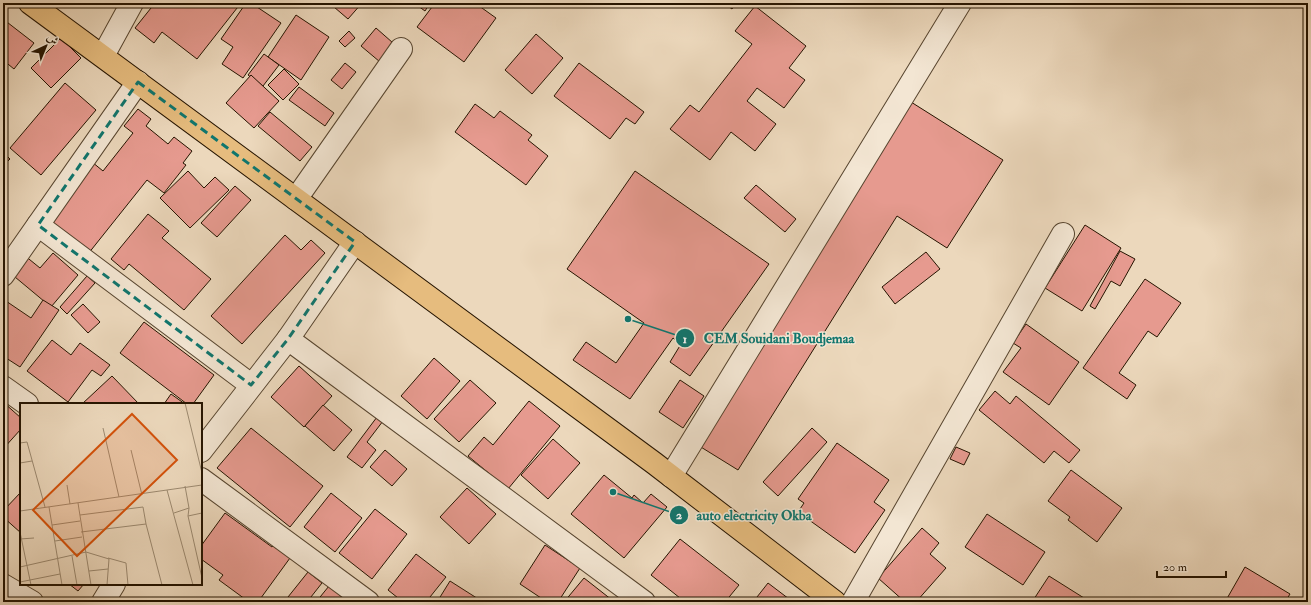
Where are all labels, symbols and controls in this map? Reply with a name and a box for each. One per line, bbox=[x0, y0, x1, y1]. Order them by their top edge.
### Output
north arrow bbox=[26, 26, 66, 66]
text: ش bbox=[44, 31, 61, 48]
callout: CEM Souidani Boudjemaa bbox=[675, 325, 862, 351]
text: CEM Souidani Boudjemaa bbox=[704, 330, 855, 347]
text: 1 bbox=[683, 332, 687, 347]
inset map bbox=[20, 403, 202, 585]
callout: auto electricity Okba bbox=[669, 502, 820, 528]
text: auto electricity Okba bbox=[697, 507, 813, 525]
text: 2 bbox=[676, 508, 682, 523]
scale bar bbox=[1157, 553, 1226, 579]
text: 20 m bbox=[1163, 560, 1188, 575]

